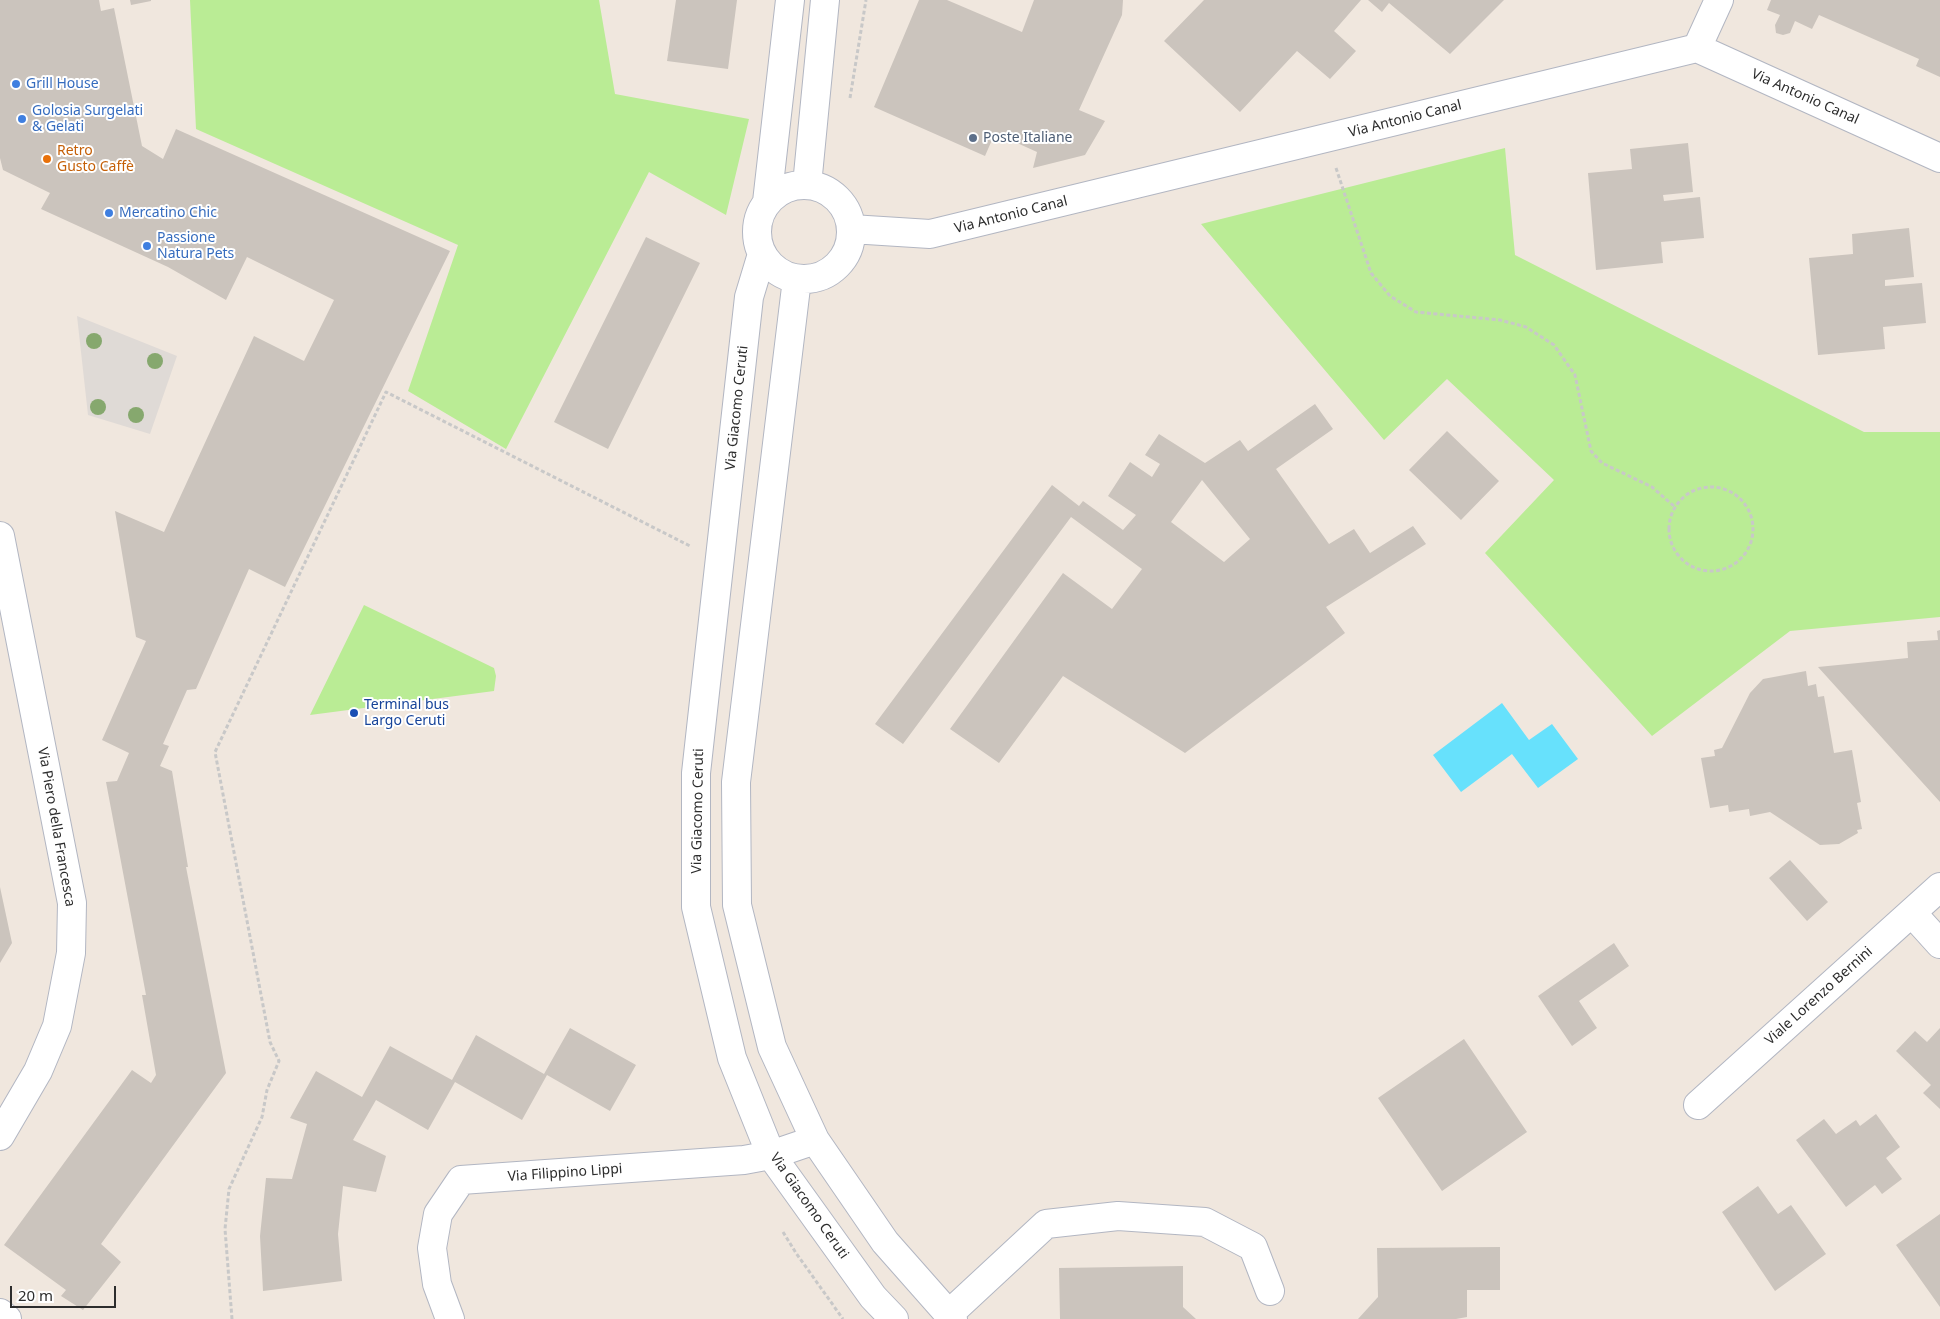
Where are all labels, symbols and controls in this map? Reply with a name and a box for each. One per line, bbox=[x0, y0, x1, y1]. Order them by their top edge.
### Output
street label: Via Antonio Canal bbox=[1749, 66, 1861, 128]
place label: Grill House bbox=[26, 76, 99, 92]
marker: Grill House bbox=[10, 78, 22, 90]
street label: Via Antonio Canal bbox=[1347, 97, 1463, 141]
place label: Golosia Surgelati & Gelati bbox=[32, 103, 143, 136]
marker: Golosia Surgelati & Gelati bbox=[16, 113, 28, 125]
place label: Poste Italiane bbox=[983, 130, 1073, 146]
marker: Poste Italiane bbox=[967, 132, 979, 144]
place label: Retro Gusto Caffè bbox=[57, 143, 134, 176]
marker: Retro Gusto Caffè bbox=[41, 153, 53, 165]
street label: Via Antonio Canal bbox=[953, 193, 1069, 237]
place label: Mercatino Chic bbox=[119, 205, 217, 221]
marker: Mercatino Chic bbox=[103, 207, 115, 219]
place label: Passione Natura Pets bbox=[157, 230, 234, 262]
marker: Passione Natura Pets bbox=[141, 240, 153, 252]
street label: Via Giacomo Ceruti bbox=[722, 345, 752, 471]
place label: Terminal bus Largo Ceruti bbox=[364, 697, 449, 730]
marker: Terminal bus Largo Ceruti bbox=[348, 707, 360, 719]
street label: Via Piero della Francesca bbox=[34, 746, 78, 908]
street label: Via Giacomo Ceruti bbox=[689, 748, 707, 874]
street label: Viale Lorenzo Bernini bbox=[1762, 943, 1876, 1049]
street label: Via Giacomo Ceruti bbox=[766, 1150, 852, 1262]
street label: Via Filippino Lippi bbox=[507, 1161, 623, 1185]
scale bar bbox=[12, 1276, 119, 1308]
text: 20 m bbox=[18, 1285, 53, 1305]

